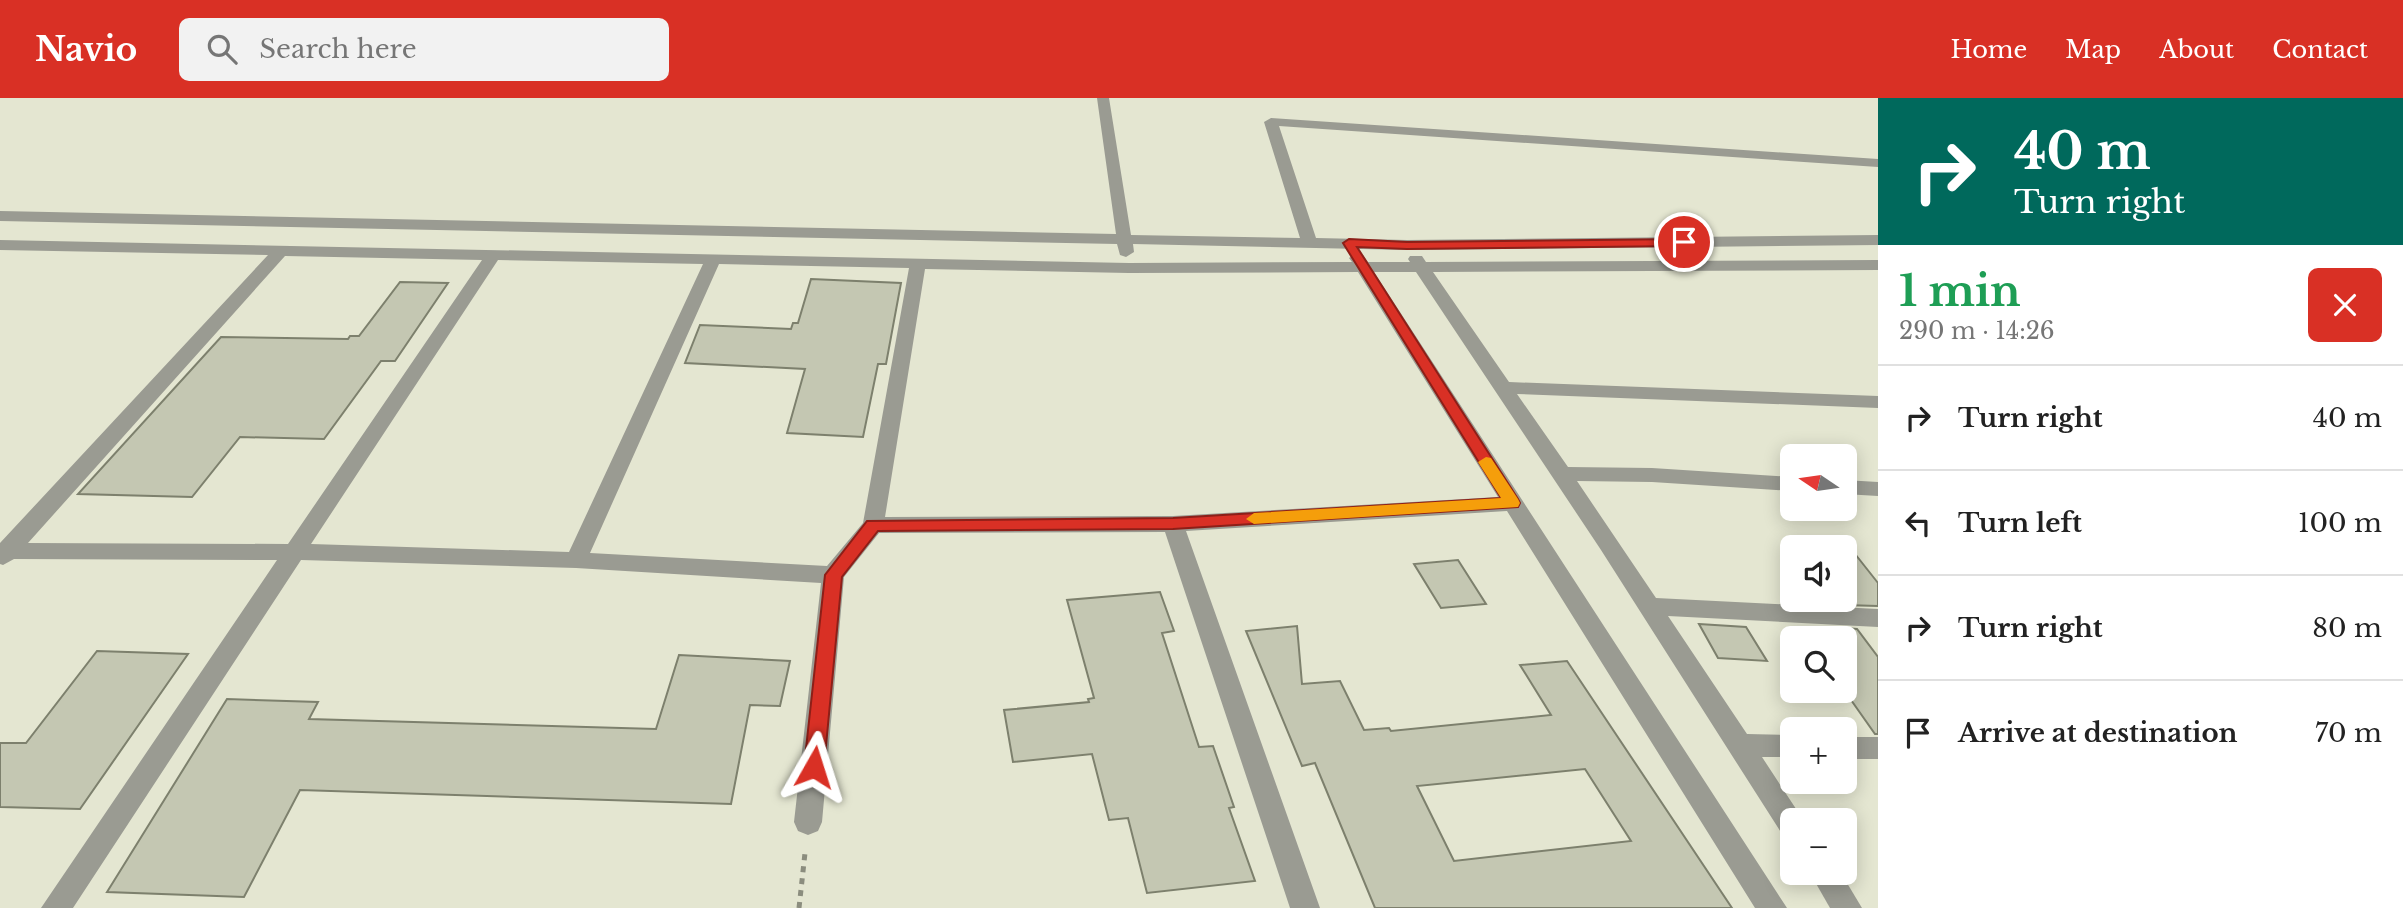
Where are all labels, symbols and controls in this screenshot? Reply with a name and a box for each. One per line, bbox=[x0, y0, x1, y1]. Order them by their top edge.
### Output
search box bbox=[179, 18, 669, 81]
text: Navio bbox=[35, 29, 137, 70]
icon: search bbox=[203, 30, 241, 68]
text: Search here bbox=[259, 33, 417, 65]
text: Home bbox=[1951, 35, 2027, 64]
text: Map bbox=[2065, 35, 2121, 64]
text: About bbox=[2159, 35, 2234, 64]
text: Contact bbox=[2272, 35, 2368, 64]
text: 40 m bbox=[2014, 121, 2151, 182]
icon: right bbox=[1899, 126, 1990, 217]
text: Turn right bbox=[2014, 182, 2185, 222]
pin bbox=[1654, 212, 1714, 272]
icon: arrive bbox=[1665, 223, 1703, 261]
text: 1 min bbox=[1899, 265, 2021, 317]
button: close bbox=[2308, 268, 2382, 342]
text: 290 m · 14:26 bbox=[1899, 317, 2055, 345]
icon: right bbox=[1899, 399, 1937, 437]
text: Turn right bbox=[1958, 402, 2103, 434]
text: 40 m bbox=[2313, 402, 2382, 434]
north arrow bbox=[1780, 444, 1857, 522]
map controls bbox=[1780, 444, 1857, 885]
icon: left bbox=[1899, 504, 1937, 542]
text: Turn left bbox=[1958, 507, 2082, 539]
text: 100 m bbox=[2298, 507, 2382, 539]
button: sound bbox=[1780, 535, 1857, 612]
icon: right bbox=[1899, 609, 1937, 647]
text: Turn right bbox=[1958, 612, 2103, 644]
text: 80 m bbox=[2312, 612, 2382, 644]
button: search bbox=[1780, 626, 1857, 703]
icon: arrive bbox=[1899, 714, 1937, 752]
button: + bbox=[1780, 717, 1857, 794]
text: Arrive at destination bbox=[1958, 717, 2238, 749]
text: 70 m bbox=[2315, 717, 2382, 749]
position arrow bbox=[777, 730, 851, 804]
button: − bbox=[1780, 808, 1857, 885]

